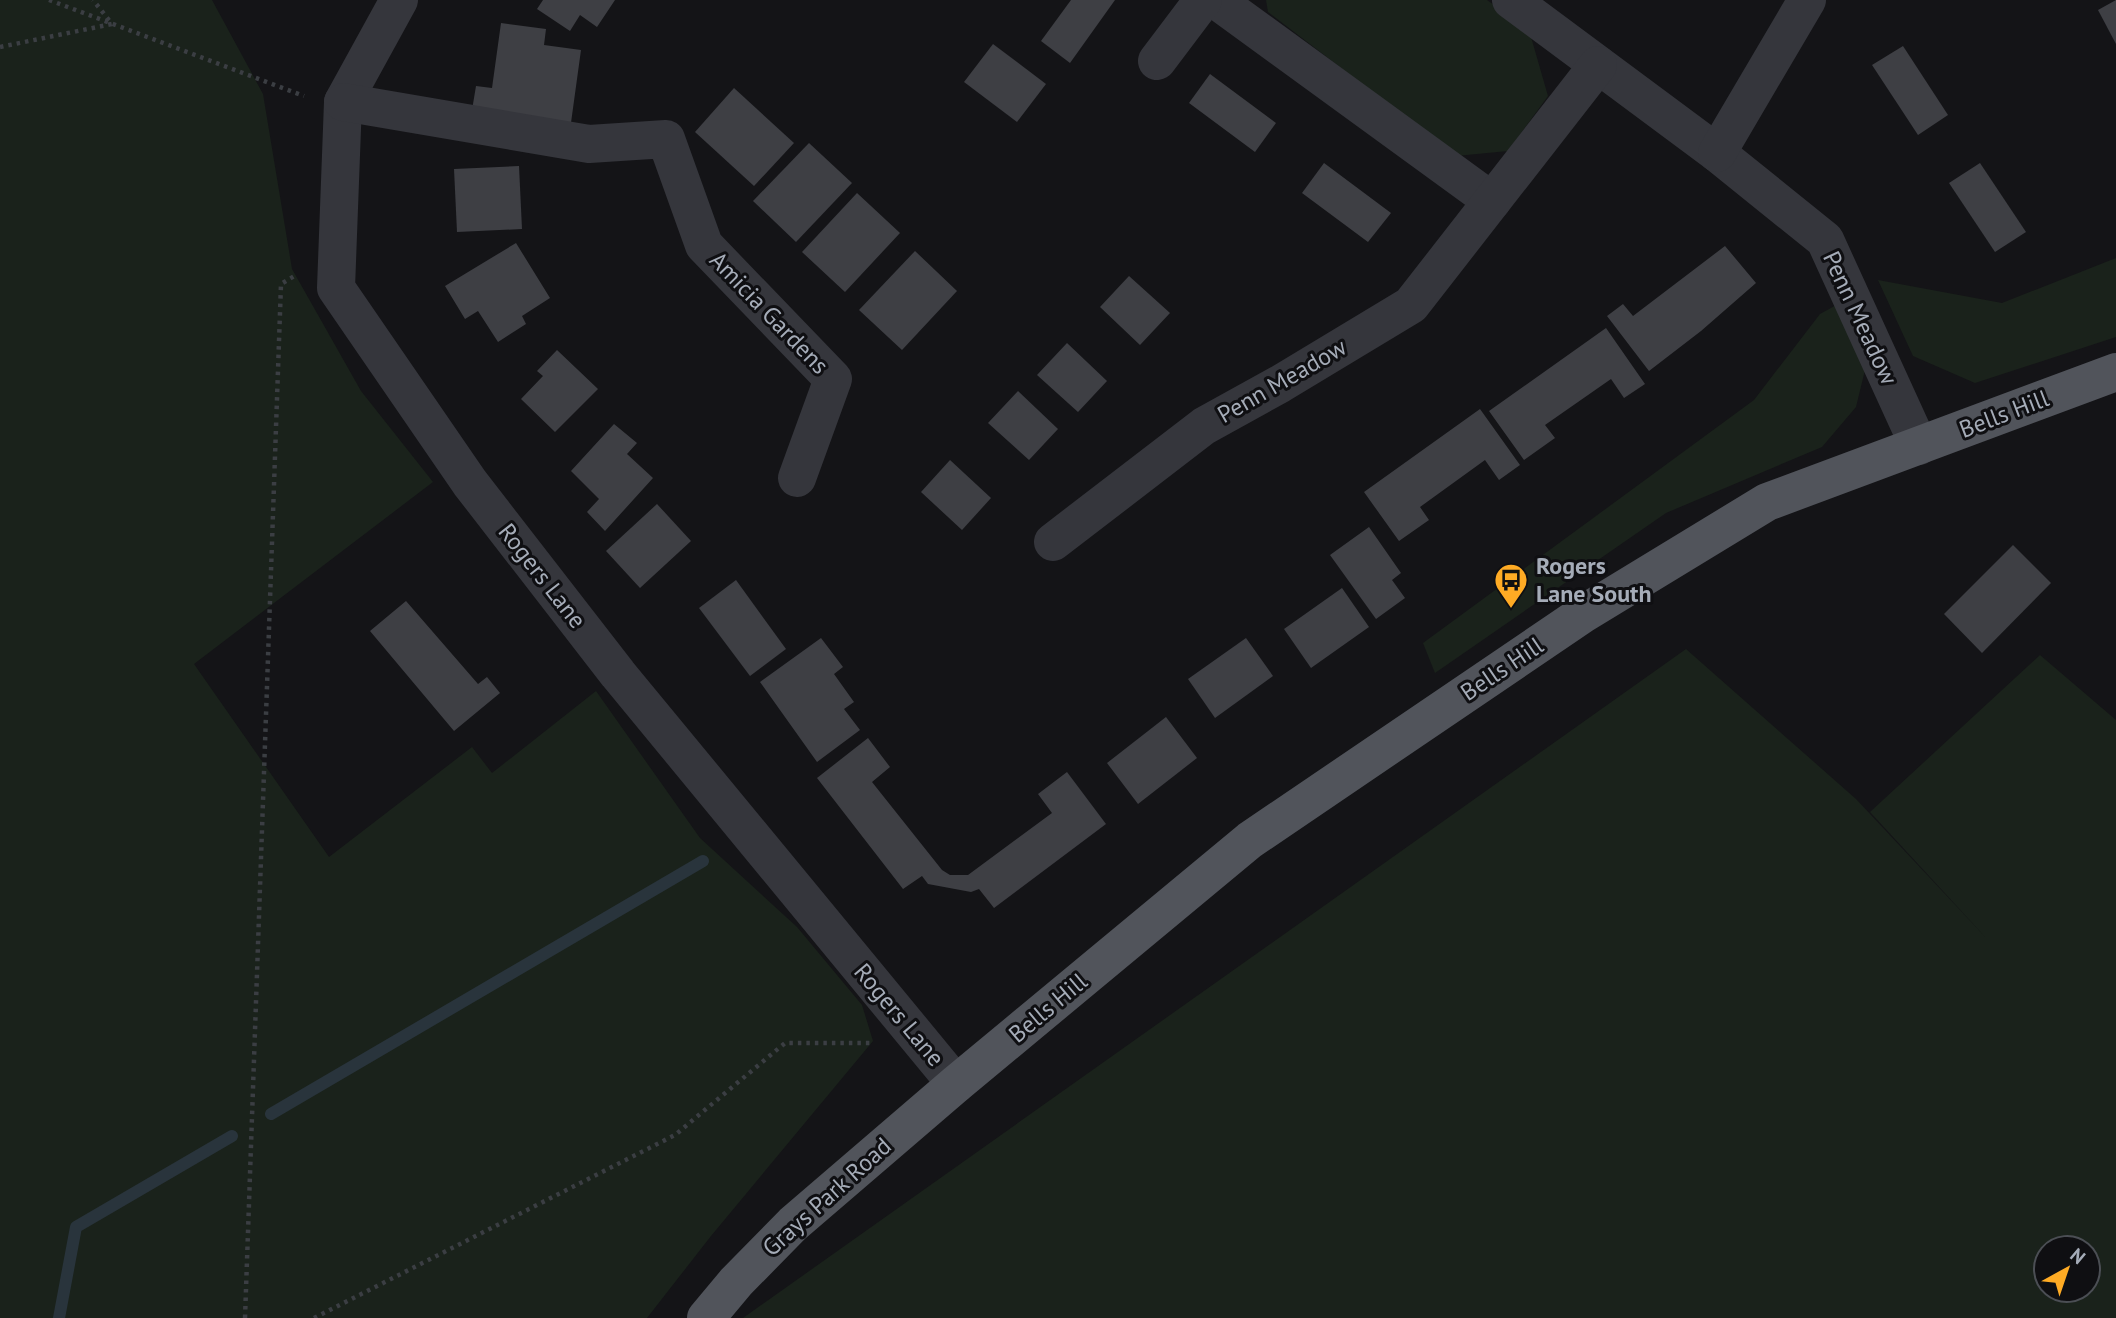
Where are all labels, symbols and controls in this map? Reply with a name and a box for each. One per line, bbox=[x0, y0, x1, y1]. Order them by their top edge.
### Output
street label: Amicia Gardens bbox=[703, 245, 836, 380]
street label: Penn Meadow bbox=[1816, 246, 1905, 390]
street label: Penn Meadow bbox=[1212, 331, 1352, 430]
street label: Bells Hill bbox=[1955, 382, 2053, 445]
street label: Rogers Lane bbox=[492, 517, 593, 634]
place label: Rogers Lane South bbox=[1536, 550, 1652, 609]
bus stop icon: Rogers Lane South bbox=[1492, 561, 1530, 610]
street label: Bells Hill bbox=[1454, 630, 1549, 708]
street label: Rogers Lane bbox=[847, 957, 951, 1072]
street label: Bells Hill bbox=[1002, 966, 1093, 1049]
street label: Grays Park Road bbox=[756, 1131, 898, 1263]
north arrow bbox=[2032, 1234, 2102, 1304]
text: N bbox=[2065, 1243, 2090, 1269]

